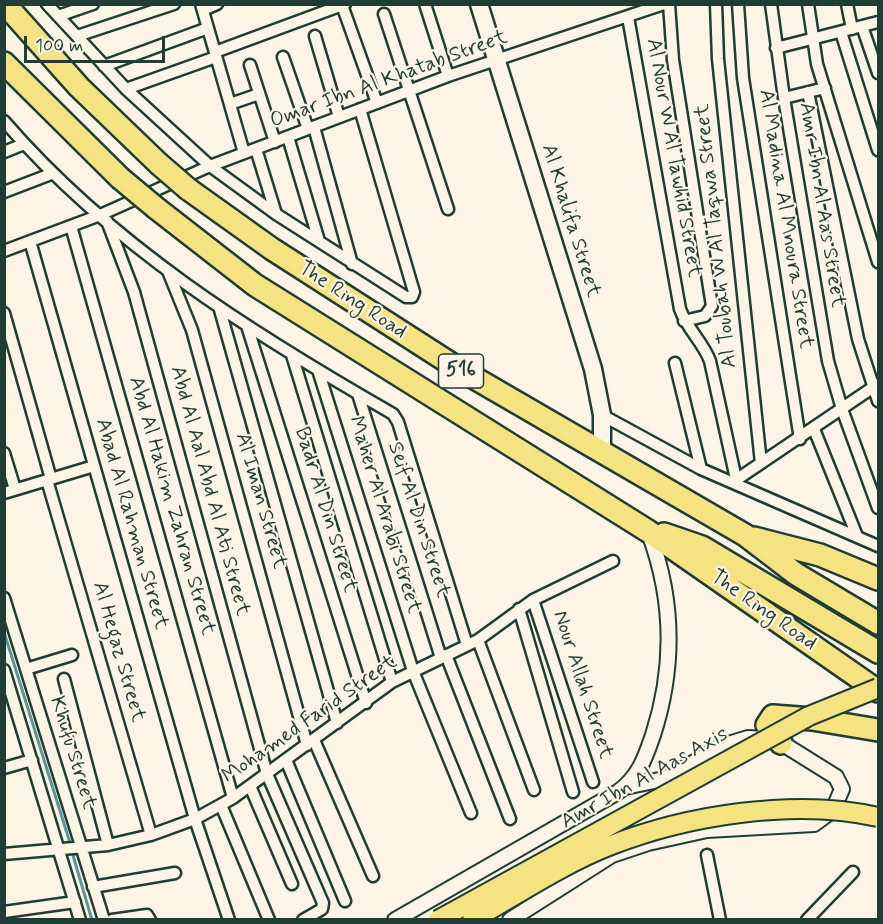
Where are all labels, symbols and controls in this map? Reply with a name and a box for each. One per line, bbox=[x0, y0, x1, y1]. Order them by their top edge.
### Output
scale bar bbox=[27, 24, 168, 62]
street label: Omar Ibn Al Khatab Street bbox=[267, 25, 511, 135]
text: 100 m bbox=[35, 34, 83, 58]
street label: Al Nour W Al Tawhid Street bbox=[640, 37, 706, 279]
street label: Al Madina Al Mnoura Street bbox=[752, 88, 818, 350]
street label: Amr Ibn Al Aas Street bbox=[792, 101, 850, 309]
street label: Al Toubah W Al Taqwa Street bbox=[691, 103, 743, 369]
street label: Al Khalifa Street bbox=[535, 141, 605, 301]
street label: The Ring Road bbox=[293, 257, 411, 345]
road number: 516 bbox=[438, 354, 484, 388]
street label: Abd Al Aal Abd Al Ati Street bbox=[163, 363, 255, 619]
street label: Abd Al Hakim Zahran Street bbox=[122, 374, 220, 638]
street label: Maher Al Arabi Street bbox=[342, 413, 426, 617]
street label: Abad Al Rahman Street bbox=[89, 416, 173, 632]
street label: Badr Al Din Street bbox=[288, 424, 362, 596]
street label: Al Iman Street bbox=[229, 430, 291, 572]
street label: Seif Al Din Street bbox=[381, 439, 455, 601]
street label: The Ring Road bbox=[705, 565, 821, 657]
street label: Al Hegaz Street bbox=[86, 579, 150, 725]
street label: Nour Allah Street bbox=[546, 608, 618, 762]
street label: Mohamed Farid Street bbox=[218, 650, 402, 790]
street label: Khufu Street bbox=[43, 694, 101, 812]
street label: Amr Ibn Al Aas Axis bbox=[557, 723, 733, 835]

